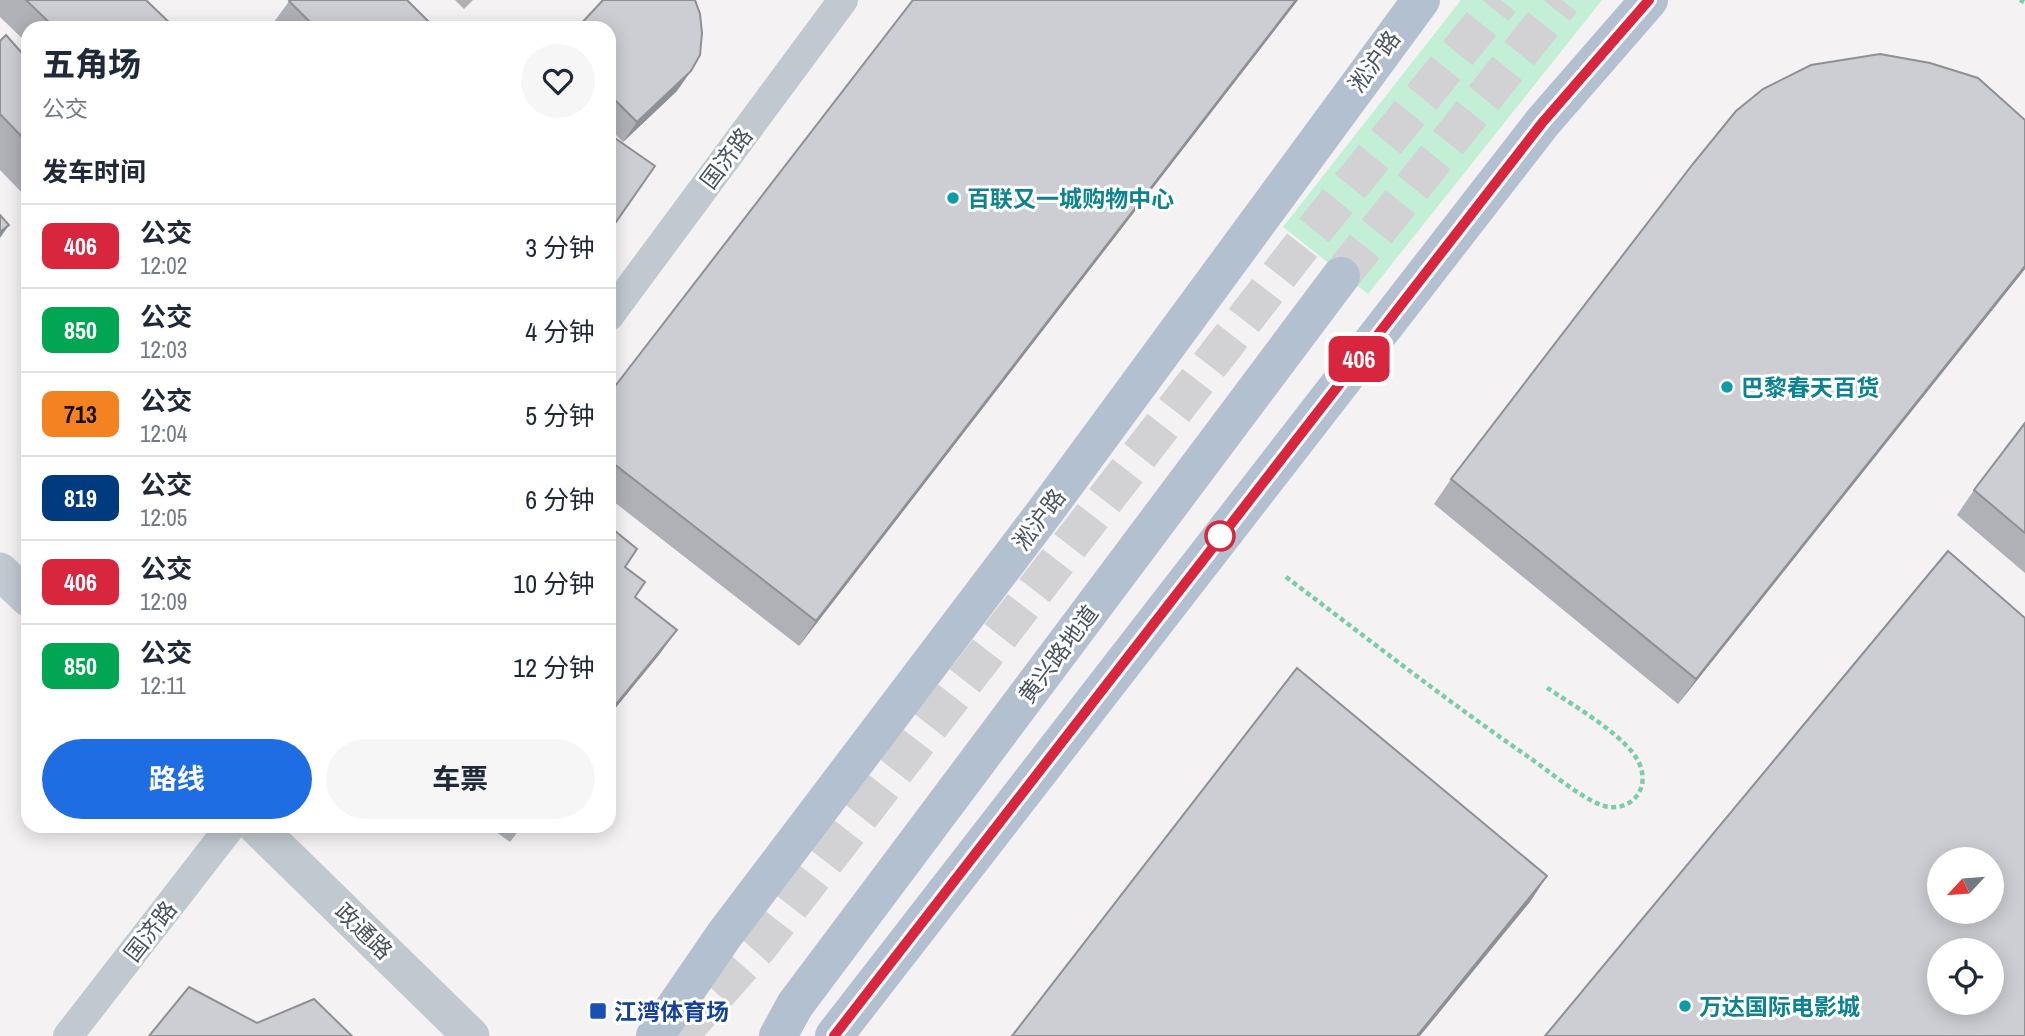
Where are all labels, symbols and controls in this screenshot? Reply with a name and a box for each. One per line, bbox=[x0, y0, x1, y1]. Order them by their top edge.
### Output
street label: 淞沪路 bbox=[1341, 24, 1407, 98]
text: 五角场 bbox=[42, 42, 141, 86]
button: heart bbox=[521, 44, 595, 118]
text: 公交 bbox=[42, 93, 88, 124]
street label: 国济路 bbox=[693, 121, 759, 195]
text: 发车时间 bbox=[42, 154, 146, 189]
place label: 百联又一城购物中心 bbox=[967, 183, 1174, 214]
marker: 百联又一城购物中心 bbox=[945, 190, 961, 206]
text: 公交 bbox=[140, 215, 192, 250]
text: 406 bbox=[64, 230, 97, 262]
text: 3 分钟 bbox=[525, 230, 595, 265]
text: 12:02 bbox=[140, 250, 187, 281]
text: 公交 bbox=[140, 299, 192, 334]
text: 850 bbox=[64, 314, 97, 346]
text: 4 分钟 bbox=[525, 314, 595, 349]
text: 12:03 bbox=[140, 334, 187, 365]
line badge: 406 bbox=[1319, 336, 1399, 382]
text: 406 bbox=[1343, 343, 1375, 375]
place label: 巴黎春天百货 bbox=[1741, 372, 1879, 403]
marker: 巴黎春天百货 bbox=[1719, 379, 1735, 395]
text: 公交 bbox=[140, 383, 192, 418]
text: 713 bbox=[64, 398, 97, 430]
text: 5 分钟 bbox=[525, 398, 595, 433]
text: 12:04 bbox=[140, 418, 187, 449]
text: 公交 bbox=[140, 467, 192, 502]
text: 819 bbox=[64, 482, 97, 514]
text: 6 分钟 bbox=[525, 482, 595, 517]
street label: 淞沪路 bbox=[1006, 482, 1072, 556]
text: 12:05 bbox=[140, 502, 187, 533]
unlabelled marker bbox=[1205, 521, 1235, 551]
text: 公交 bbox=[140, 551, 192, 586]
text: 406 bbox=[64, 566, 97, 598]
text: 10 分钟 bbox=[513, 566, 595, 601]
text: 12:09 bbox=[140, 586, 187, 617]
street label: 黄兴路地道 bbox=[1011, 599, 1105, 709]
text: 公交 bbox=[140, 635, 192, 670]
text: 850 bbox=[64, 650, 97, 682]
text: 12 分钟 bbox=[513, 650, 595, 685]
text: 12:11 bbox=[140, 670, 186, 701]
button: 路线 bbox=[42, 739, 312, 819]
button: 车票 bbox=[326, 739, 595, 819]
north arrow bbox=[1927, 847, 2004, 924]
map controls bbox=[1927, 847, 2004, 1015]
street label: 国济路 bbox=[117, 894, 183, 968]
street label: 政通路 bbox=[328, 896, 400, 966]
button: locate bbox=[1927, 938, 2004, 1015]
place label: 万达国际电影城 bbox=[1699, 991, 1860, 1022]
place label: 江湾体育场 bbox=[614, 996, 729, 1027]
marker: 万达国际电影城 bbox=[1677, 998, 1693, 1014]
marker: 江湾体育场 bbox=[588, 1001, 608, 1021]

